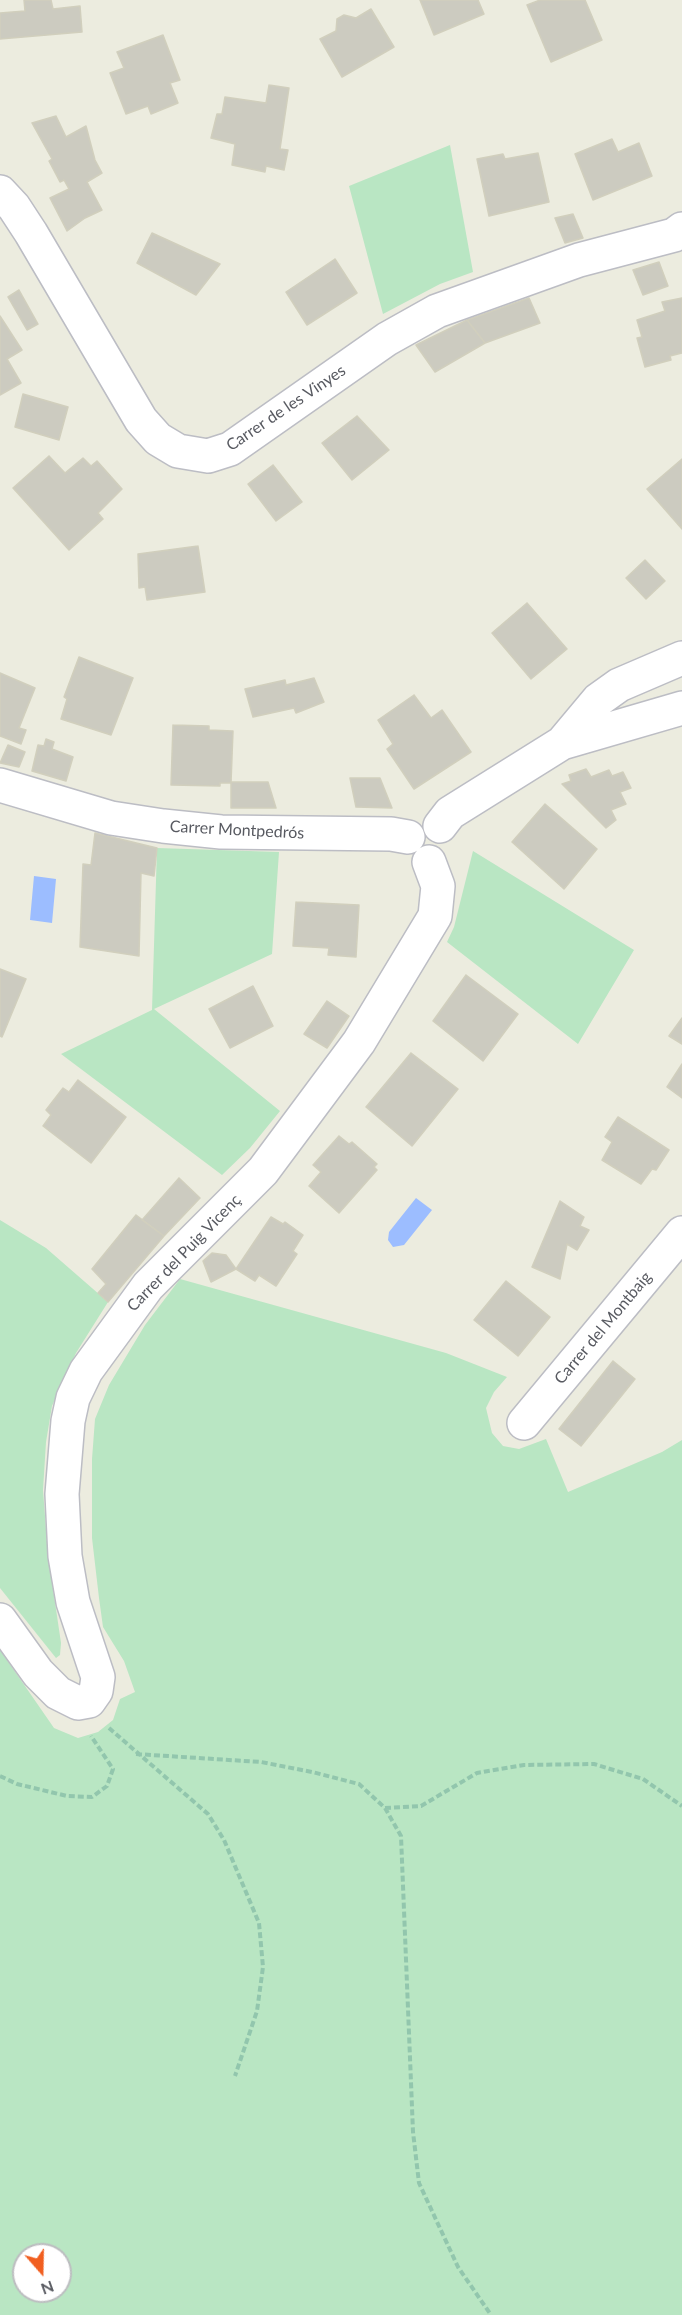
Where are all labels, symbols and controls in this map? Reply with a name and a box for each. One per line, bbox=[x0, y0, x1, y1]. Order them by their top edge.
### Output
street label: Carrer de les Vinyes bbox=[223, 361, 349, 455]
street label: Carrer Montpedrós bbox=[169, 817, 305, 843]
street label: Carrer del Puig Vicenç bbox=[123, 1190, 245, 1316]
street label: Carrer del Montbaig bbox=[550, 1268, 656, 1388]
north arrow bbox=[12, 2243, 72, 2303]
text: N bbox=[39, 2277, 57, 2300]

